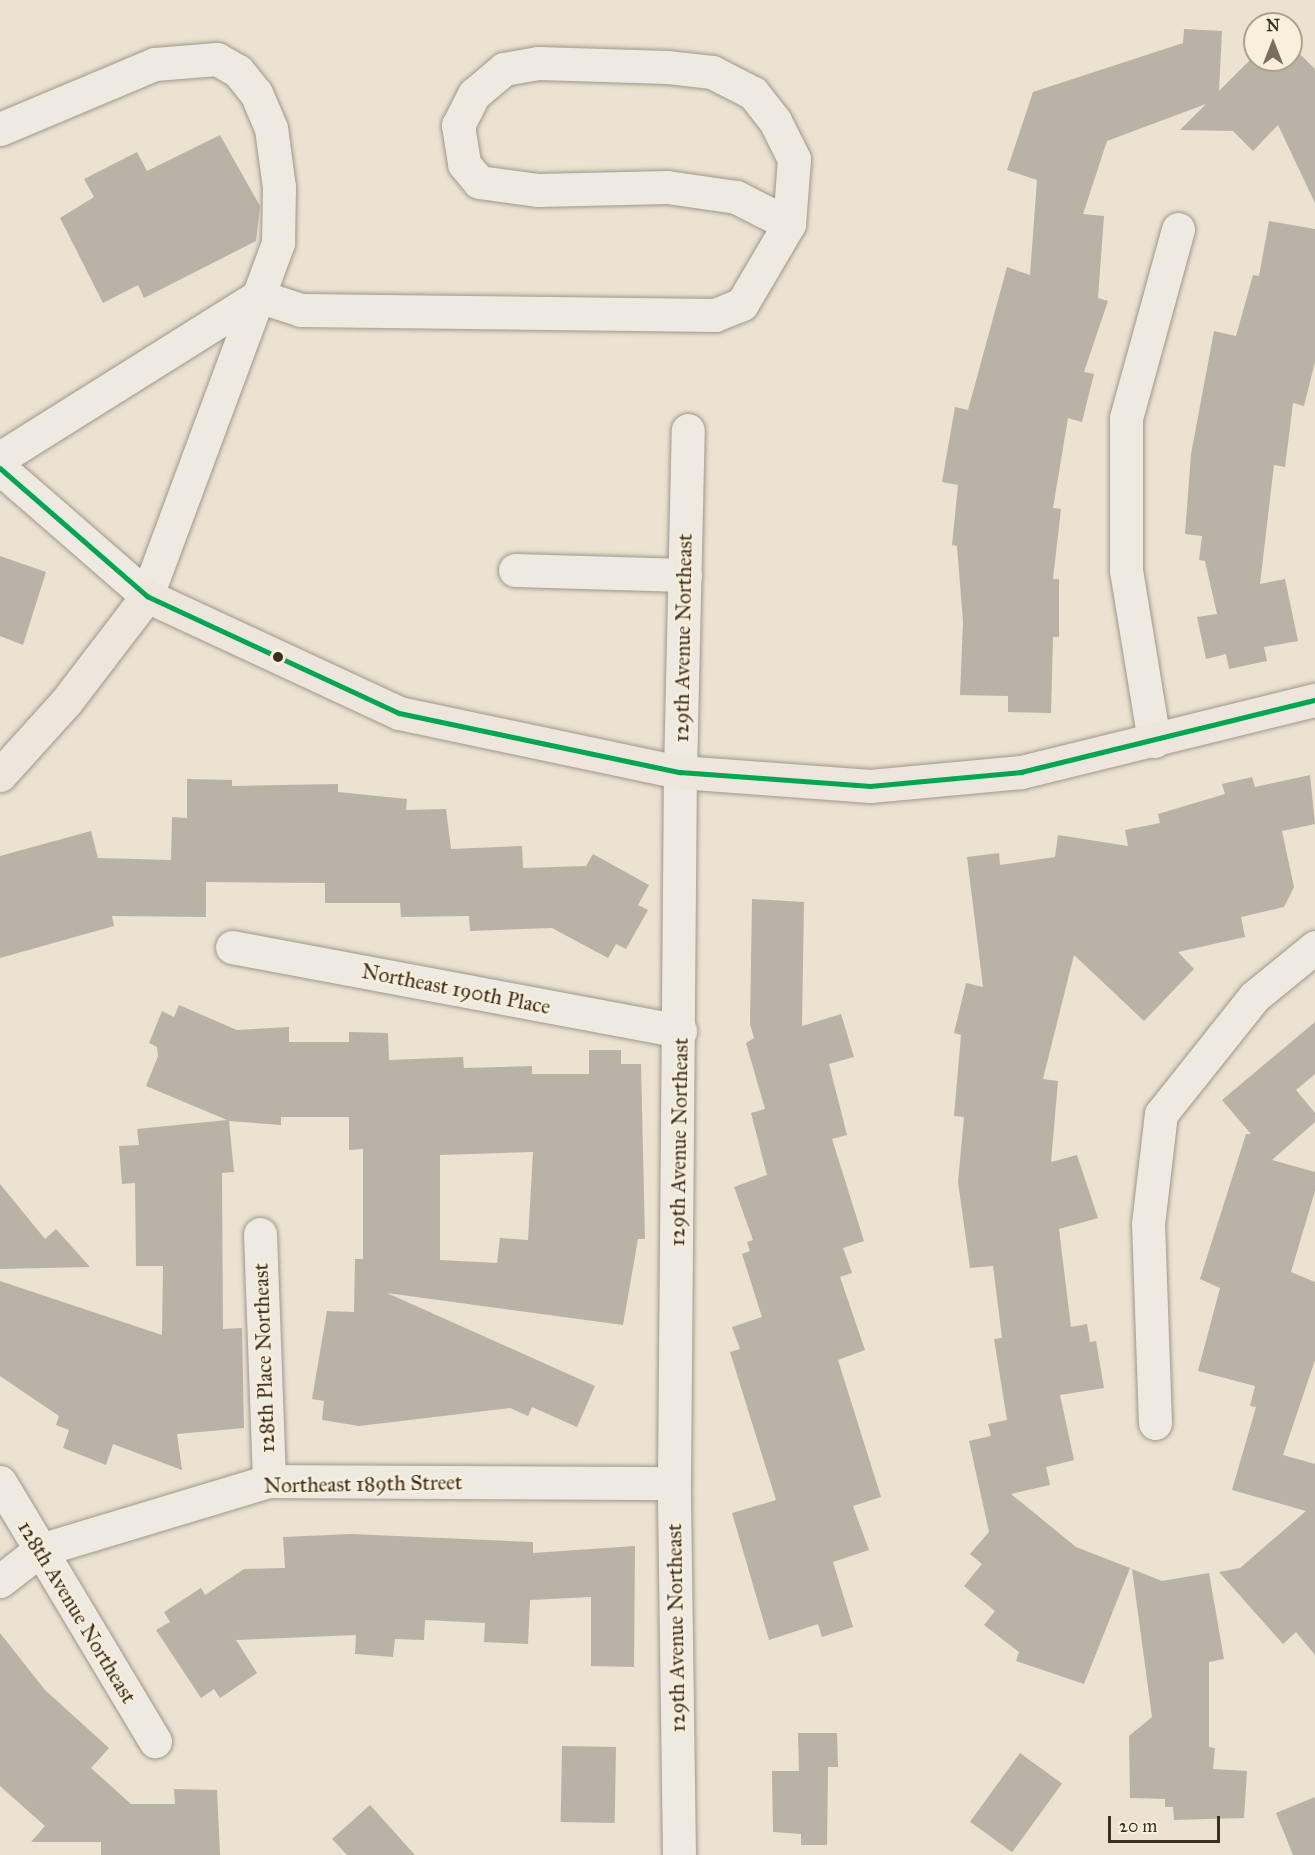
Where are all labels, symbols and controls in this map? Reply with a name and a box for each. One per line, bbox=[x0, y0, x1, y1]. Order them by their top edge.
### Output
north arrow bbox=[1243, 12, 1303, 72]
text: N bbox=[1266, 16, 1280, 35]
street label: 129th Avenue Northeast bbox=[669, 533, 697, 743]
unlabelled marker bbox=[272, 651, 284, 663]
street label: Northeast 190th Place bbox=[360, 958, 552, 1020]
street label: 129th Avenue Northeast bbox=[665, 1037, 693, 1247]
street label: 128th Place Northeast bbox=[248, 1263, 280, 1453]
street label: Northeast 189th Street bbox=[263, 1470, 463, 1498]
street label: 128th Avenue Northeast bbox=[12, 1516, 142, 1708]
street label: 129th Avenue Northeast bbox=[662, 1523, 690, 1733]
scale bar bbox=[1111, 1804, 1224, 1842]
text: 20 m bbox=[1119, 1815, 1157, 1837]

